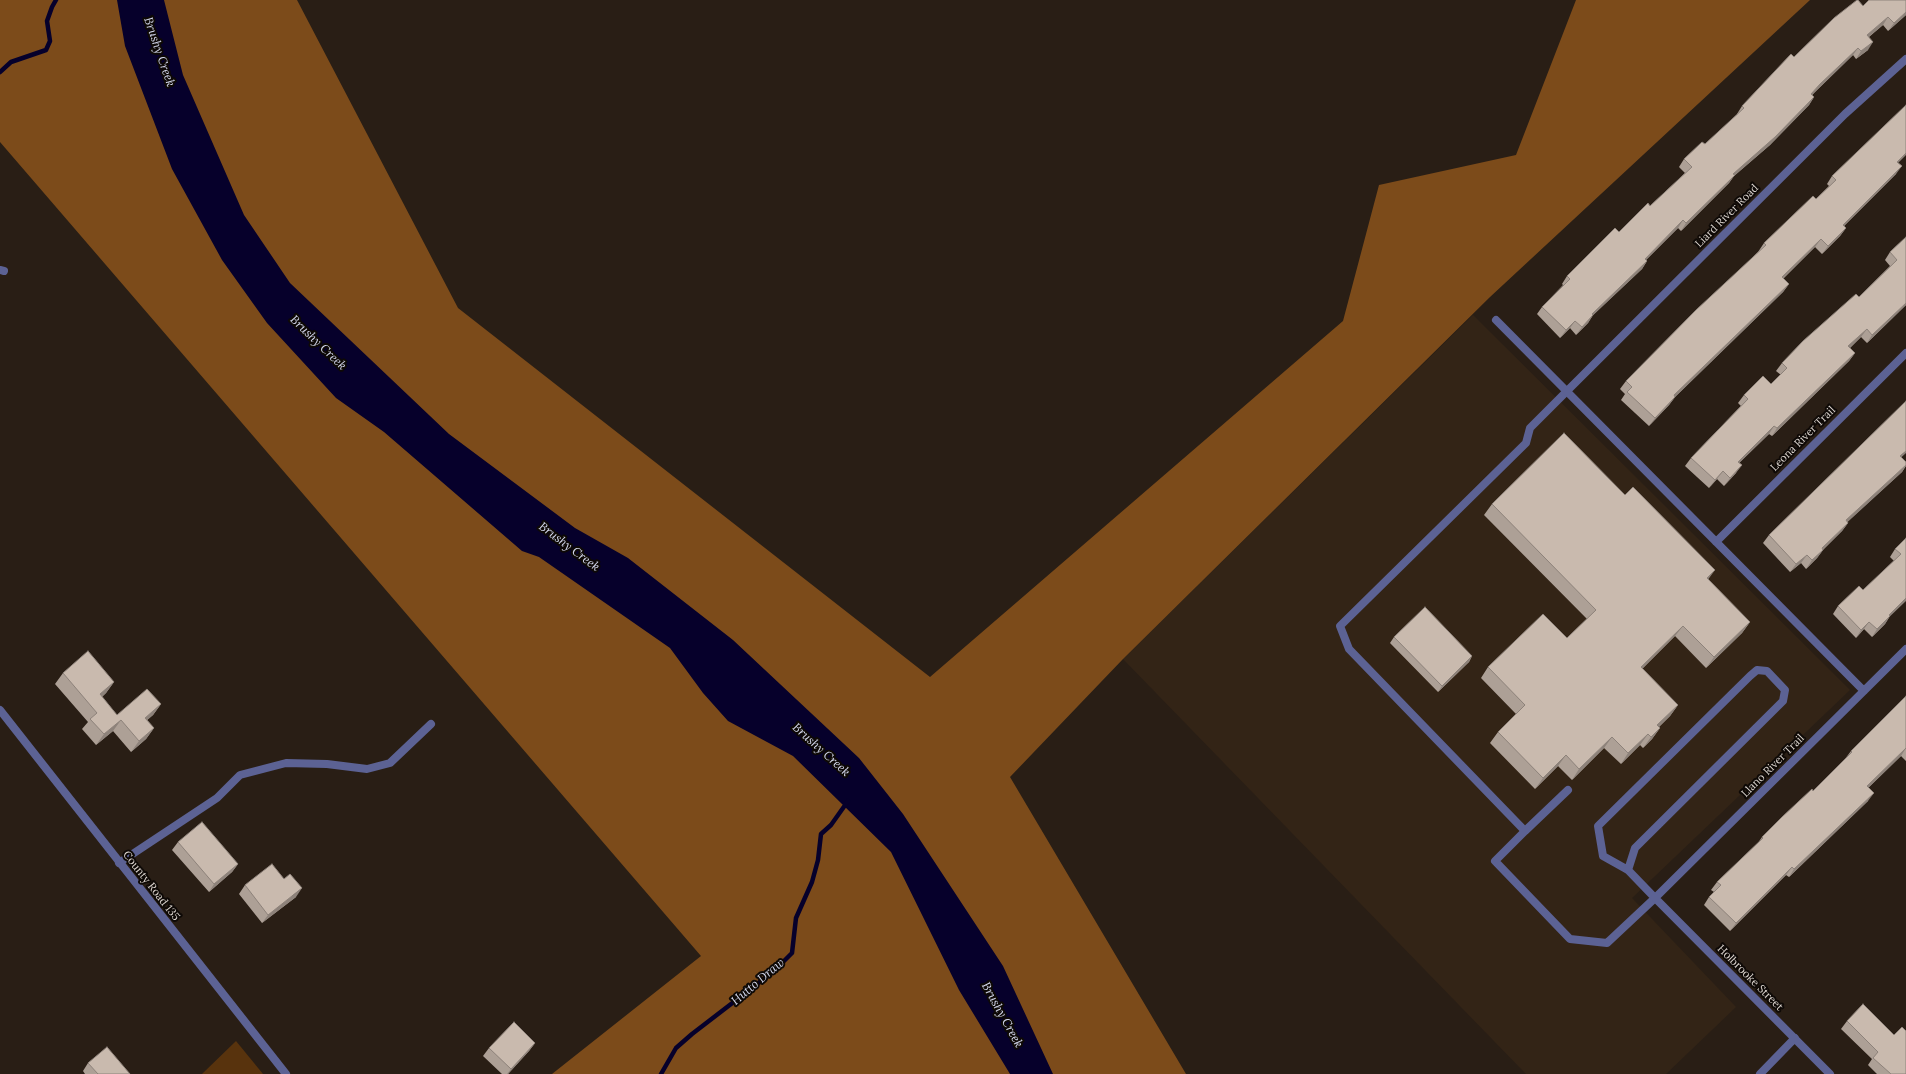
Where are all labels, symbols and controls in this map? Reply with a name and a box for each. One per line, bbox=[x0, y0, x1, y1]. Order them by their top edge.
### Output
water label: Brushy Creek bbox=[140, 15, 178, 89]
street label: Liard River Road bbox=[1693, 182, 1761, 250]
water label: Brushy Creek bbox=[287, 313, 349, 373]
street label: Leona River Trail bbox=[1768, 404, 1838, 474]
water label: Brushy Creek bbox=[536, 519, 602, 575]
water label: Brushy Creek bbox=[789, 720, 853, 780]
street label: Llano River Trail bbox=[1739, 732, 1807, 800]
street label: County Road 135 bbox=[120, 849, 182, 923]
street label: Holbrooke Street bbox=[1714, 942, 1786, 1014]
water label: Hutto Draw bbox=[729, 956, 787, 1008]
water label: Brushy Creek bbox=[978, 980, 1026, 1050]

